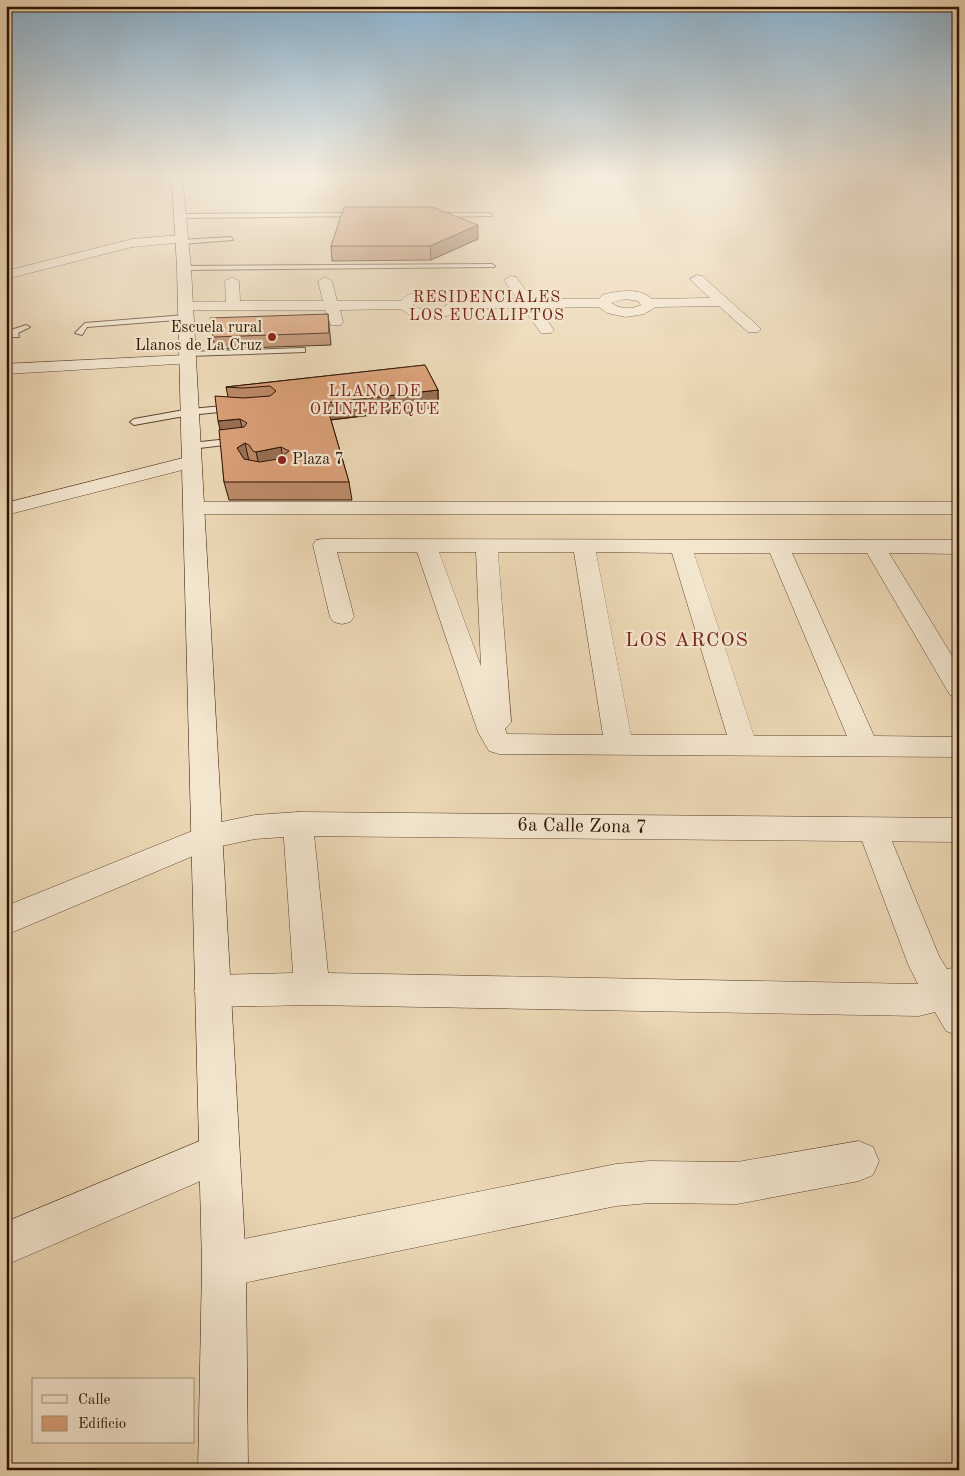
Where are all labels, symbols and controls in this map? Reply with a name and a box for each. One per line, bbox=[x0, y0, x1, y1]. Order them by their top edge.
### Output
district label: RESIDENCIALES LOS EUCALIPTOS bbox=[409, 290, 565, 324]
place label: Escuela rural Llanos de La Cruz bbox=[135, 320, 262, 354]
marker: Escuela rural Llanos de La Cruz bbox=[266, 331, 278, 343]
district label: LLANO DE OLINTEPEQUE bbox=[310, 384, 440, 418]
place label: Plaza 7 bbox=[292, 452, 344, 468]
marker: Plaza 7 bbox=[276, 454, 288, 466]
district label: LOS ARCOS bbox=[625, 631, 749, 651]
street label: 6a Calle Zona 7 bbox=[517, 816, 647, 838]
legend bbox=[32, 1378, 195, 1444]
text: Calle bbox=[78, 1393, 111, 1408]
text: Edificio bbox=[78, 1417, 126, 1432]

